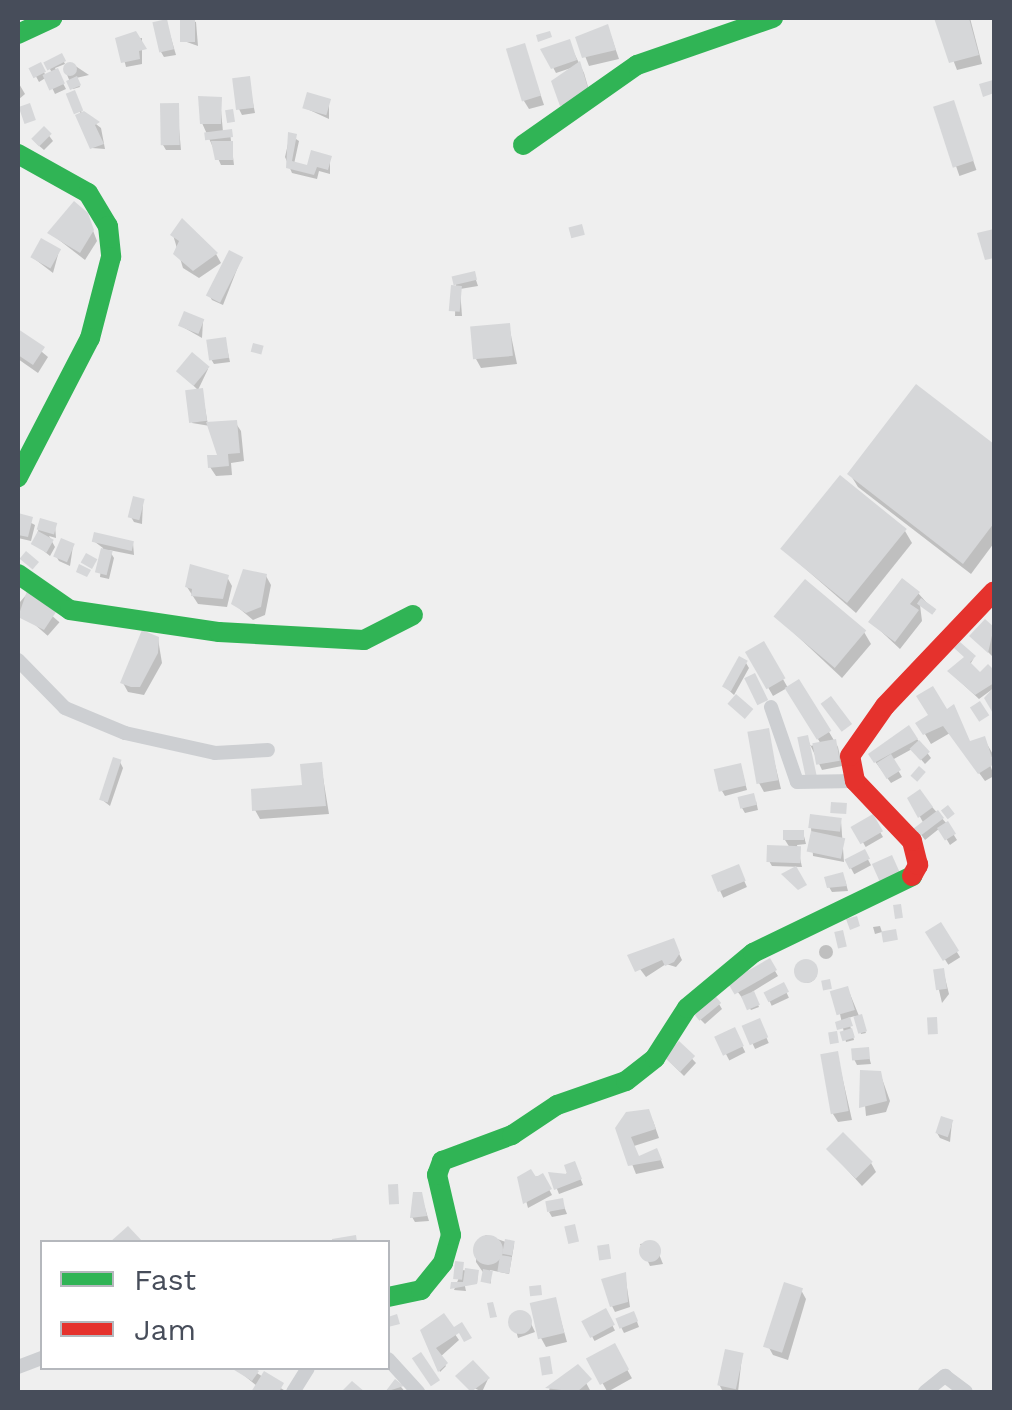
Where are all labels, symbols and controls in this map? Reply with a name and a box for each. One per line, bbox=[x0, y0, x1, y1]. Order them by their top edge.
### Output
legend bbox=[40, 1240, 390, 1370]
text: Fast bbox=[134, 1262, 196, 1297]
text: Jam bbox=[134, 1312, 196, 1347]

